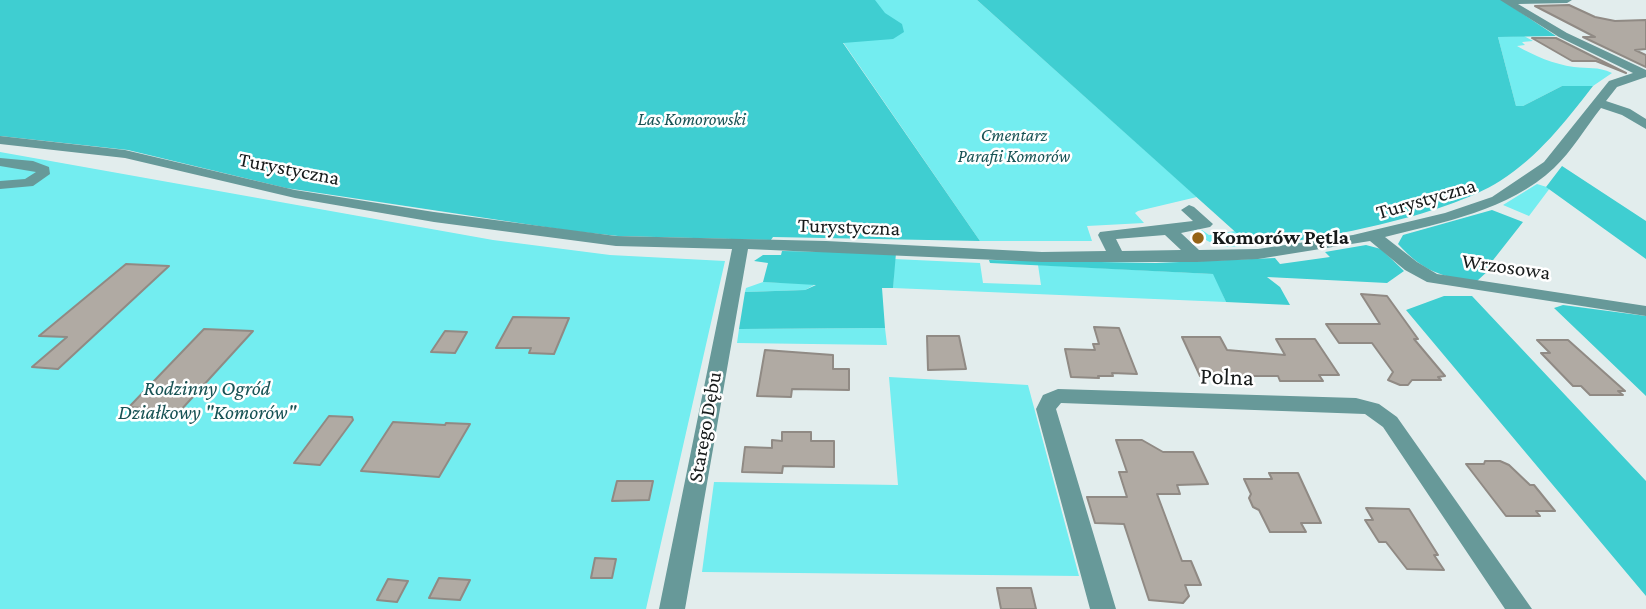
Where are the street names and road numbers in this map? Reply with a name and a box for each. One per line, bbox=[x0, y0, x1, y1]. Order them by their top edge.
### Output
street label: Turystyczna bbox=[236, 147, 342, 191]
street label: Turystyczna bbox=[1373, 173, 1479, 225]
street label: Turystyczna bbox=[797, 213, 901, 241]
street label: Wrzosowa bbox=[1460, 248, 1552, 286]
street label: Polna bbox=[1200, 362, 1254, 392]
street label: Starego Dębu bbox=[683, 370, 727, 484]

